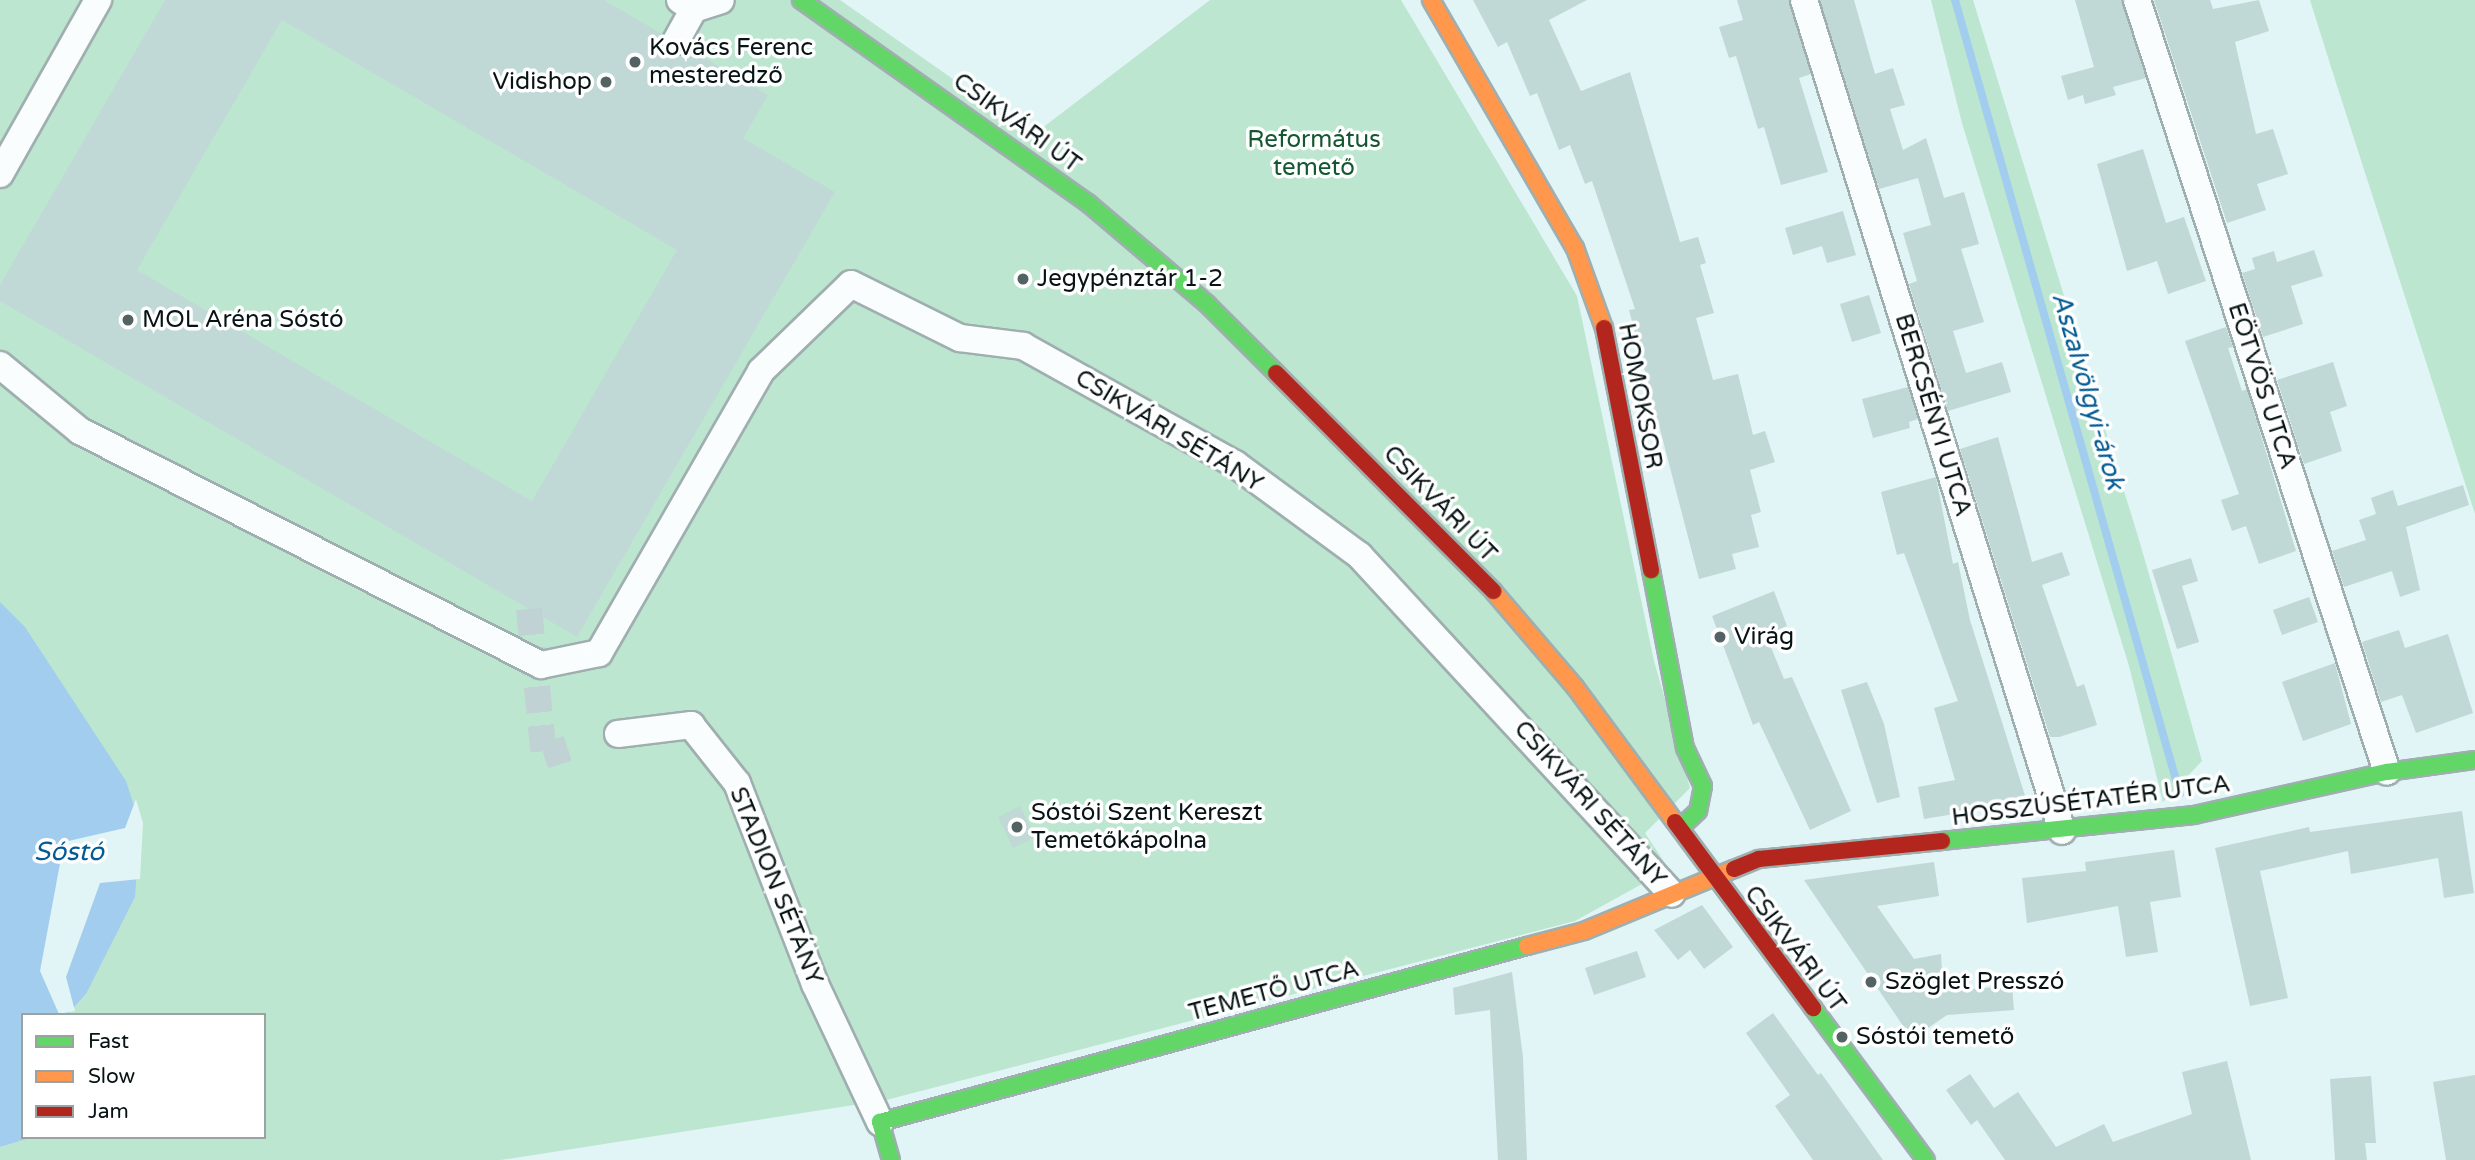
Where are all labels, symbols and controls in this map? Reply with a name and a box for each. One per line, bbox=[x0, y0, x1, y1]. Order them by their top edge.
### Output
place label: Kovács Ferenc mesteredző bbox=[649, 34, 813, 90]
marker: Kovács Ferenc mesteredző bbox=[627, 54, 643, 70]
street label: CSIKVÁRI ÚT bbox=[948, 67, 1086, 179]
place label: Vidishop bbox=[493, 68, 592, 96]
marker: Vidishop bbox=[598, 74, 614, 90]
park label: Református temető bbox=[1247, 126, 1381, 182]
place label: Jegypénztár 1-2 bbox=[1037, 265, 1223, 293]
marker: Jegypénztár 1-2 bbox=[1015, 271, 1031, 287]
water label: Aszalvölgyi-árok bbox=[2045, 289, 2131, 493]
street label: EÖTVÖS UTCA bbox=[2222, 299, 2302, 473]
place label: MOL Aréna Sóstó bbox=[142, 306, 344, 334]
street label: BERCSÉNYI UTCA bbox=[1888, 310, 1978, 520]
marker: MOL Aréna Sóstó bbox=[120, 312, 136, 328]
street label: HOMOKSOR bbox=[1612, 321, 1668, 471]
street label: CSIKVÁRI SÉTÁNY bbox=[1070, 364, 1268, 498]
street label: CSIKVÁRI ÚT bbox=[1377, 440, 1503, 568]
place label: Virág bbox=[1734, 623, 1794, 651]
marker: Virág bbox=[1712, 629, 1728, 645]
street label: CSIKVÁRI SÉTÁNY bbox=[1508, 715, 1672, 893]
street label: HOSSZÚSÉTATÉR UTCA bbox=[1950, 770, 2232, 832]
street label: STADION SÉTÁNY bbox=[723, 783, 829, 989]
place label: Sóstói Szent Kereszt Temetőkápolna bbox=[1031, 799, 1262, 855]
marker: Sóstói Szent Kereszt Temetőkápolna bbox=[1009, 819, 1025, 835]
water label: Sóstó bbox=[34, 836, 104, 868]
street label: CSIKVÁRI ÚT bbox=[1738, 880, 1852, 1018]
street label: TEMETŐ UTCA bbox=[1186, 954, 1362, 1028]
place label: Szöglet Presszó bbox=[1885, 968, 2064, 996]
marker: Szöglet Presszó bbox=[1863, 974, 1879, 990]
legend bbox=[21, 1013, 266, 1139]
place label: Sóstói temető bbox=[1856, 1023, 2014, 1051]
text: Fast bbox=[88, 1029, 129, 1054]
marker: Sóstói temető bbox=[1834, 1029, 1850, 1045]
text: Slow bbox=[88, 1064, 135, 1089]
text: Jam bbox=[88, 1099, 129, 1124]

